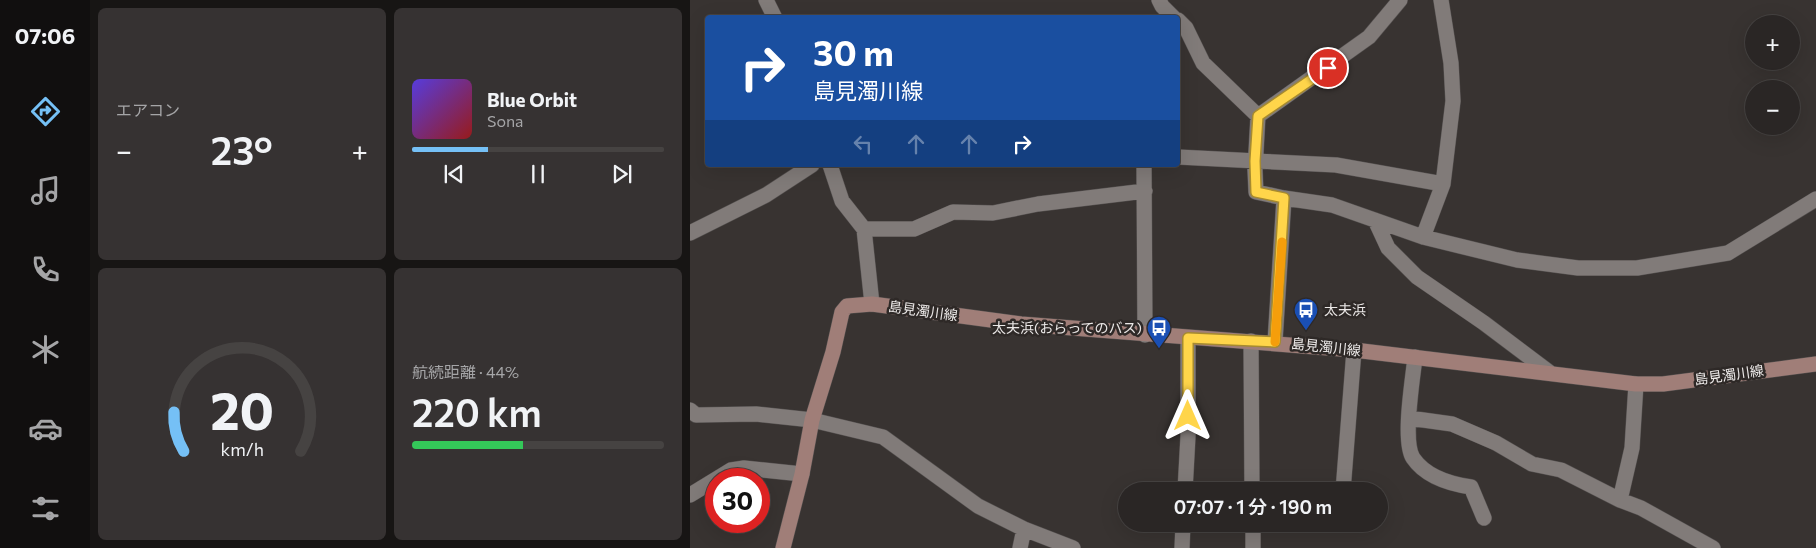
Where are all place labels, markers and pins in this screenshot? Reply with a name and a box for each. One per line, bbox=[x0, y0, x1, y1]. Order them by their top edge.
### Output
pin bbox=[1307, 47, 1349, 89]
bus stop icon: 太夫浜 bbox=[1293, 297, 1319, 331]
place label: 太夫浜 bbox=[1324, 301, 1366, 318]
bus stop icon: 太夫浜(おらってのバス) bbox=[1146, 315, 1172, 349]
place label: 太夫浜(おらってのバス) bbox=[992, 319, 1142, 336]

